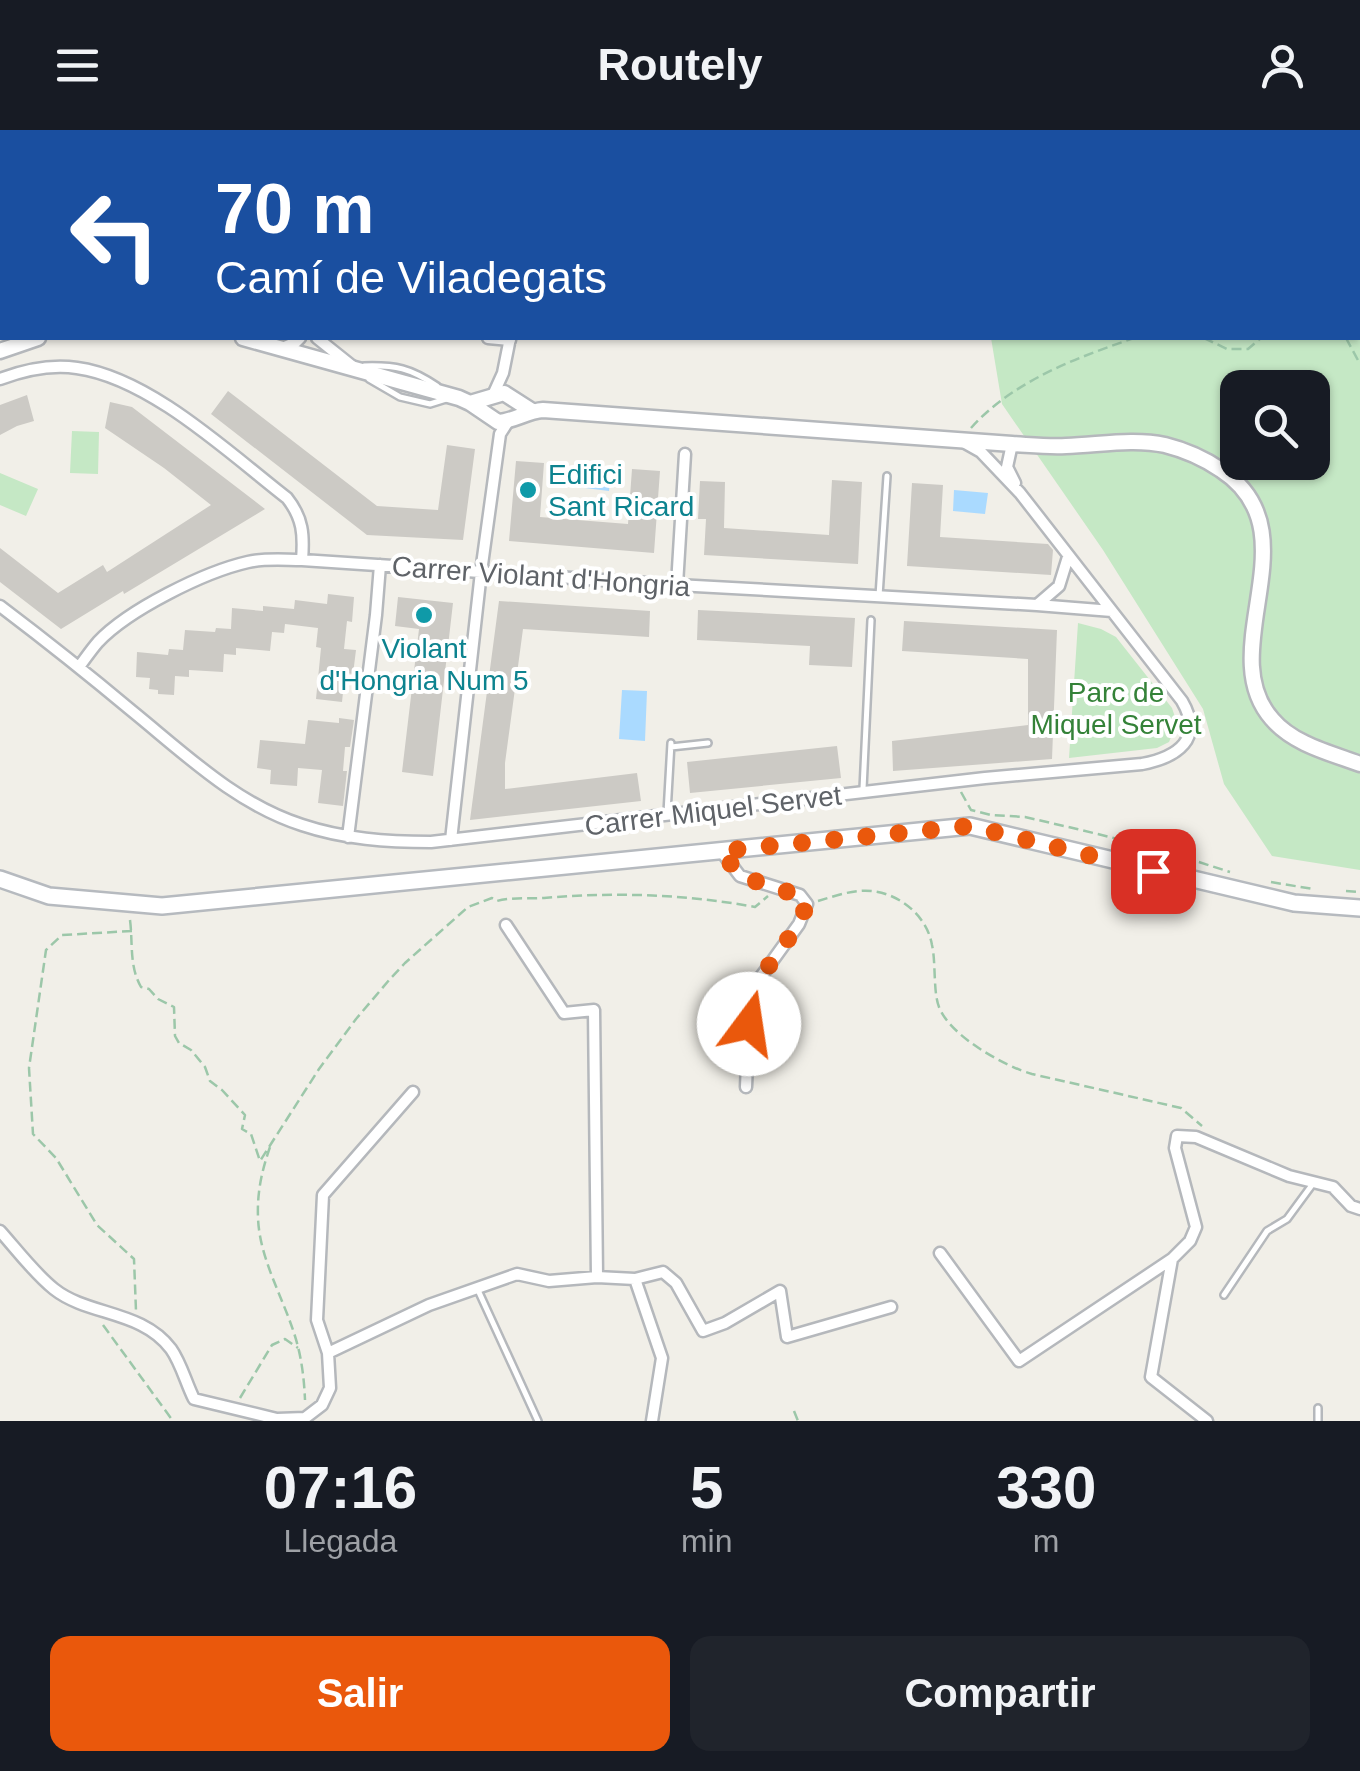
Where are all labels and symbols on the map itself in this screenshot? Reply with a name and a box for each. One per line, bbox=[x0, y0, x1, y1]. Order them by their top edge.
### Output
place label: Edifici Sant Ricard bbox=[548, 459, 694, 522]
marker: Edifici Sant Ricard bbox=[517, 479, 539, 501]
street label: Carrer Violant d'Hongria bbox=[391, 551, 692, 602]
marker: Violant d'Hongria Num 5 bbox=[413, 604, 435, 626]
place label: Violant d'Hongria Num 5 bbox=[319, 633, 529, 696]
park label: Parc de Miquel Servet bbox=[1030, 677, 1202, 740]
street label: Carrer Miquel Servet bbox=[583, 779, 843, 842]
pin bbox=[1111, 829, 1196, 914]
position arrow bbox=[697, 972, 801, 1076]

